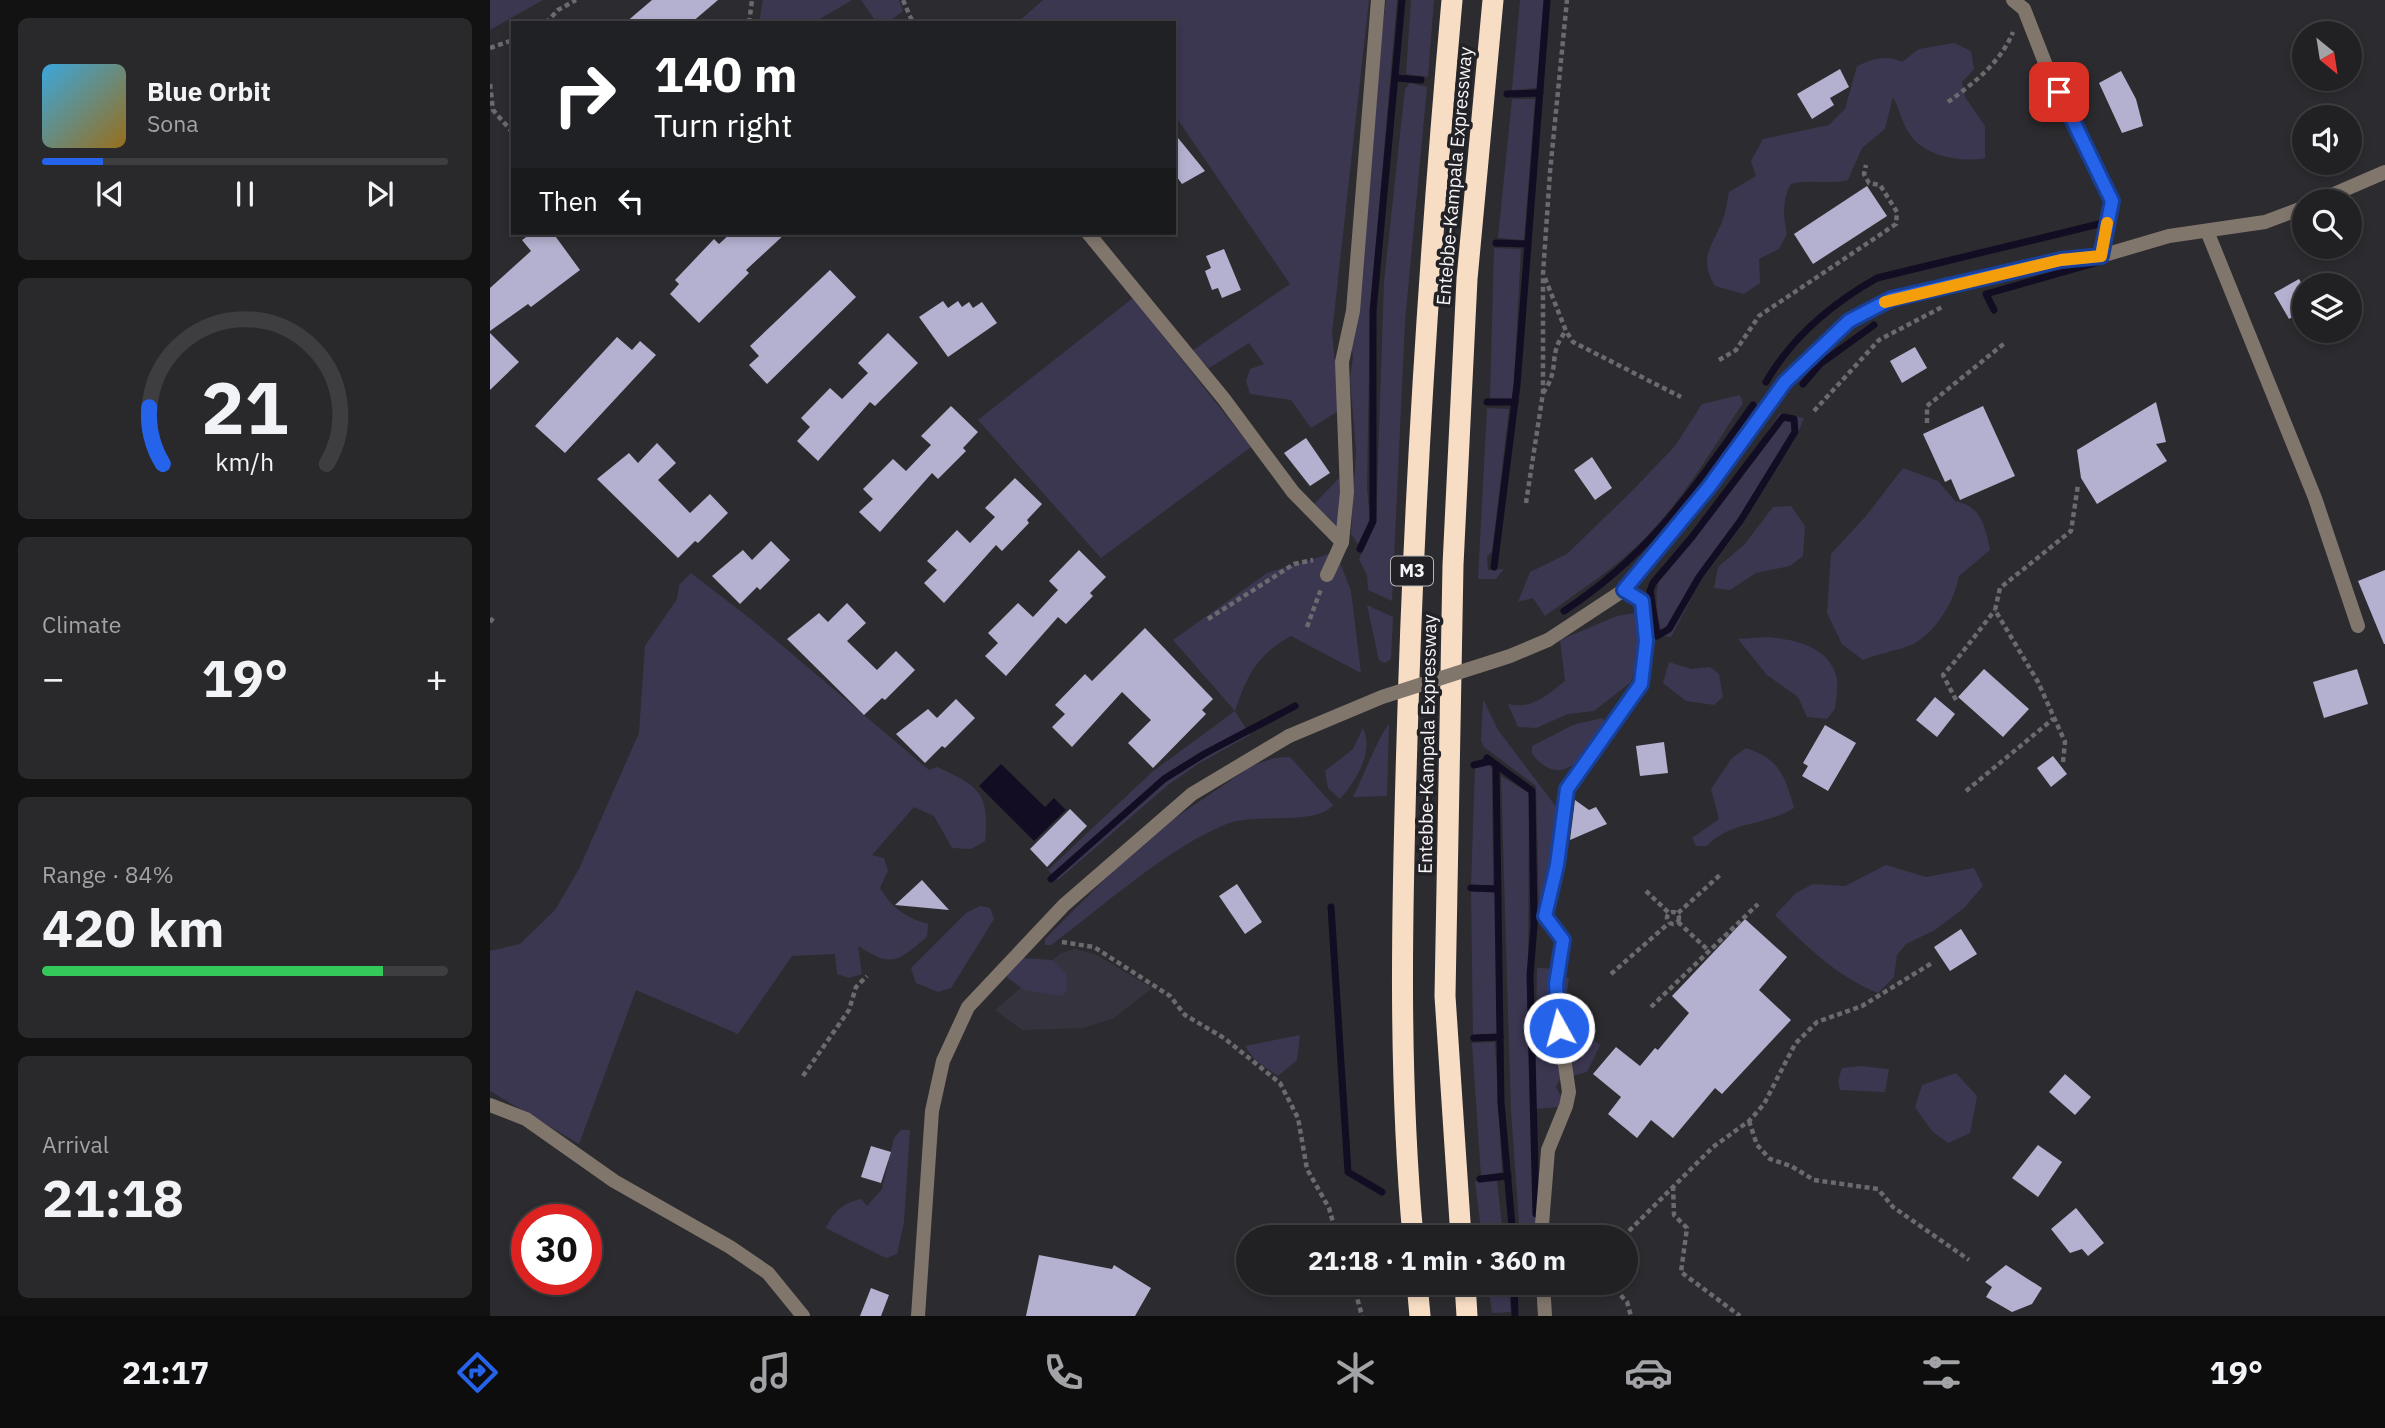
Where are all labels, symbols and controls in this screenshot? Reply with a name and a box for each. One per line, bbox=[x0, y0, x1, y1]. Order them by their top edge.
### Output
north arrow bbox=[2292, 21, 2362, 91]
map controls bbox=[2292, 21, 2362, 343]
text: 140 m bbox=[654, 42, 798, 105]
street label: Entebbe-Kampala Expressway bbox=[1431, 45, 1477, 306]
icon: right bbox=[539, 49, 630, 140]
pin bbox=[2029, 62, 2089, 122]
icon: arrive bbox=[2040, 73, 2078, 111]
text: Blue Orbit bbox=[147, 74, 271, 108]
text: Turn right bbox=[654, 104, 792, 146]
button: sound bbox=[2292, 105, 2362, 175]
text: Sona bbox=[147, 108, 199, 138]
icon: previous bbox=[91, 175, 129, 213]
icon: pause bbox=[226, 175, 264, 213]
icon: next bbox=[361, 175, 399, 213]
icon: left bbox=[612, 182, 650, 220]
text: Then bbox=[539, 184, 598, 218]
button: search bbox=[2292, 189, 2362, 259]
button: layers bbox=[2292, 273, 2362, 343]
text: 21 bbox=[201, 360, 289, 455]
text: km/h bbox=[216, 445, 274, 478]
road number: M3 bbox=[1391, 556, 1433, 586]
text: Climate bbox=[42, 609, 121, 639]
street label: Entebbe-Kampala Expressway bbox=[1413, 613, 1441, 874]
text: 19° bbox=[202, 644, 288, 711]
text: − bbox=[42, 653, 65, 702]
text: + bbox=[425, 653, 448, 702]
text: Range · 84% bbox=[42, 859, 174, 889]
text: 420 km bbox=[42, 894, 224, 961]
position arrow bbox=[1522, 991, 1596, 1065]
text: Arrival bbox=[42, 1129, 109, 1159]
text: 21:18 bbox=[42, 1164, 184, 1231]
speed limit sign: 30 bbox=[511, 1204, 602, 1295]
text: 21:18 · 1 min · 360 m bbox=[1308, 1243, 1566, 1277]
icon: directions bbox=[453, 1348, 502, 1397]
icon: music bbox=[746, 1348, 795, 1397]
icon: phone bbox=[1039, 1348, 1088, 1397]
icon: climate bbox=[1331, 1348, 1380, 1397]
icon: car bbox=[1624, 1348, 1673, 1397]
icon: filters bbox=[1917, 1348, 1966, 1397]
text: 21:17 bbox=[122, 1351, 209, 1393]
text: 19° bbox=[2210, 1351, 2263, 1393]

